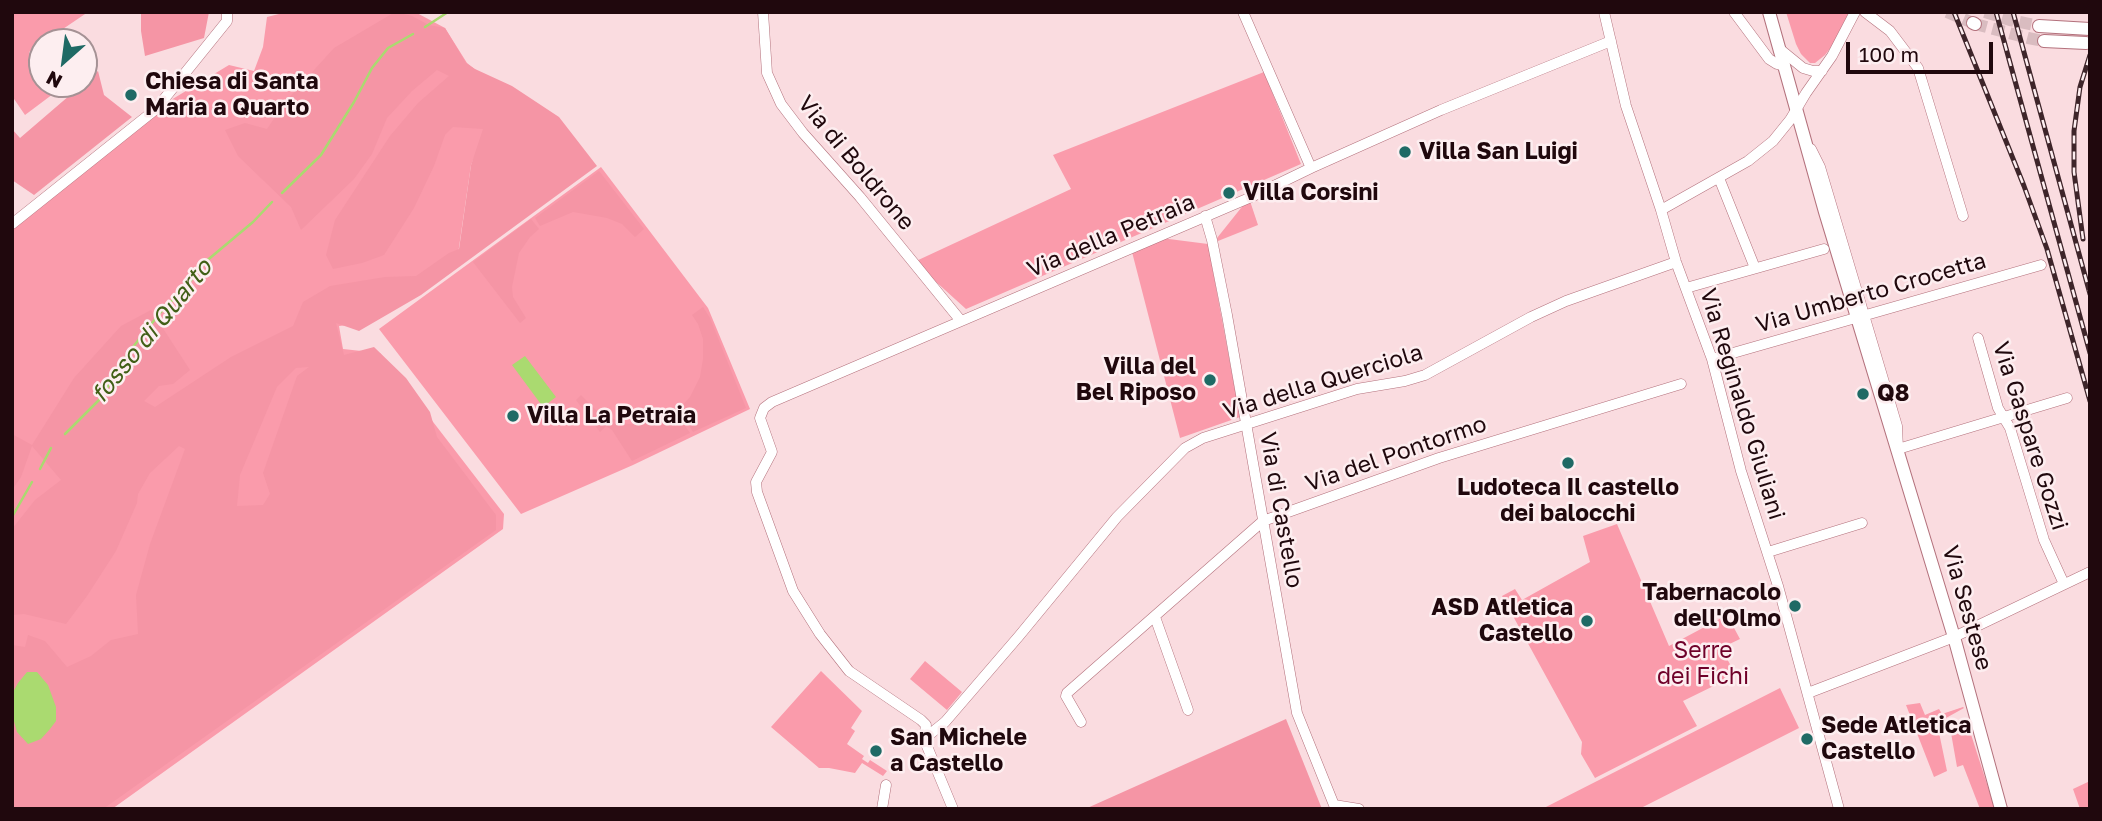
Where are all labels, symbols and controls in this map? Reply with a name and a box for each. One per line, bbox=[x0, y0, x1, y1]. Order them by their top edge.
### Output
north arrow bbox=[28, 28, 98, 98]
scale bar bbox=[1850, 28, 1997, 72]
text: 100 m bbox=[1859, 41, 1919, 67]
text: N bbox=[42, 67, 66, 94]
place label: Chiesa di Santa Maria a Quarto bbox=[145, 68, 318, 122]
marker: Chiesa di Santa Maria a Quarto bbox=[123, 87, 139, 103]
street label: Via di Boldrone bbox=[792, 90, 920, 236]
place label: Villa San Luigi bbox=[1419, 138, 1578, 166]
marker: Villa San Luigi bbox=[1397, 144, 1413, 160]
place label: Villa Corsini bbox=[1243, 179, 1379, 207]
marker: Villa Corsini bbox=[1221, 185, 1237, 201]
street label: Via della Petraia bbox=[1023, 188, 1199, 284]
street label: Via Umberto Crocetta bbox=[1753, 247, 1989, 339]
water label: fosso di Quarto bbox=[86, 254, 218, 408]
street label: Via Reginaldo Giuliani bbox=[1694, 285, 1790, 523]
street label: Via Gaspare Gozzi bbox=[1987, 338, 2073, 534]
street label: Via della Querciola bbox=[1220, 339, 1426, 425]
place label: Villa del Bel Riposo bbox=[1076, 353, 1196, 407]
marker: Villa del Bel Riposo bbox=[1202, 372, 1218, 388]
place label: Q8 bbox=[1877, 380, 1909, 408]
marker: Q8 bbox=[1855, 386, 1871, 402]
place label: Villa La Petraia bbox=[527, 402, 696, 430]
marker: Villa La Petraia bbox=[505, 408, 521, 424]
street label: Via del Pontormo bbox=[1302, 410, 1490, 498]
street label: Via di Castello bbox=[1254, 430, 1308, 590]
marker: Ludoteca Il castello dei balocchi bbox=[1560, 455, 1576, 471]
place label: Ludoteca Il castello dei balocchi bbox=[1457, 474, 1679, 528]
street label: Via Sestese bbox=[1936, 542, 1998, 674]
place label: Tabernacolo dell'Olmo bbox=[1642, 579, 1781, 633]
place label: ASD Atletica Castello bbox=[1431, 594, 1573, 648]
marker: Tabernacolo dell'Olmo bbox=[1787, 598, 1803, 614]
marker: ASD Atletica Castello bbox=[1579, 613, 1595, 629]
park label: Serre dei Fichi bbox=[1657, 637, 1749, 691]
place label: Sede Atletica Castello bbox=[1821, 712, 1971, 766]
place label: San Michele a Castello bbox=[890, 724, 1027, 778]
marker: Sede Atletica Castello bbox=[1799, 731, 1815, 747]
marker: San Michele a Castello bbox=[868, 743, 884, 759]

